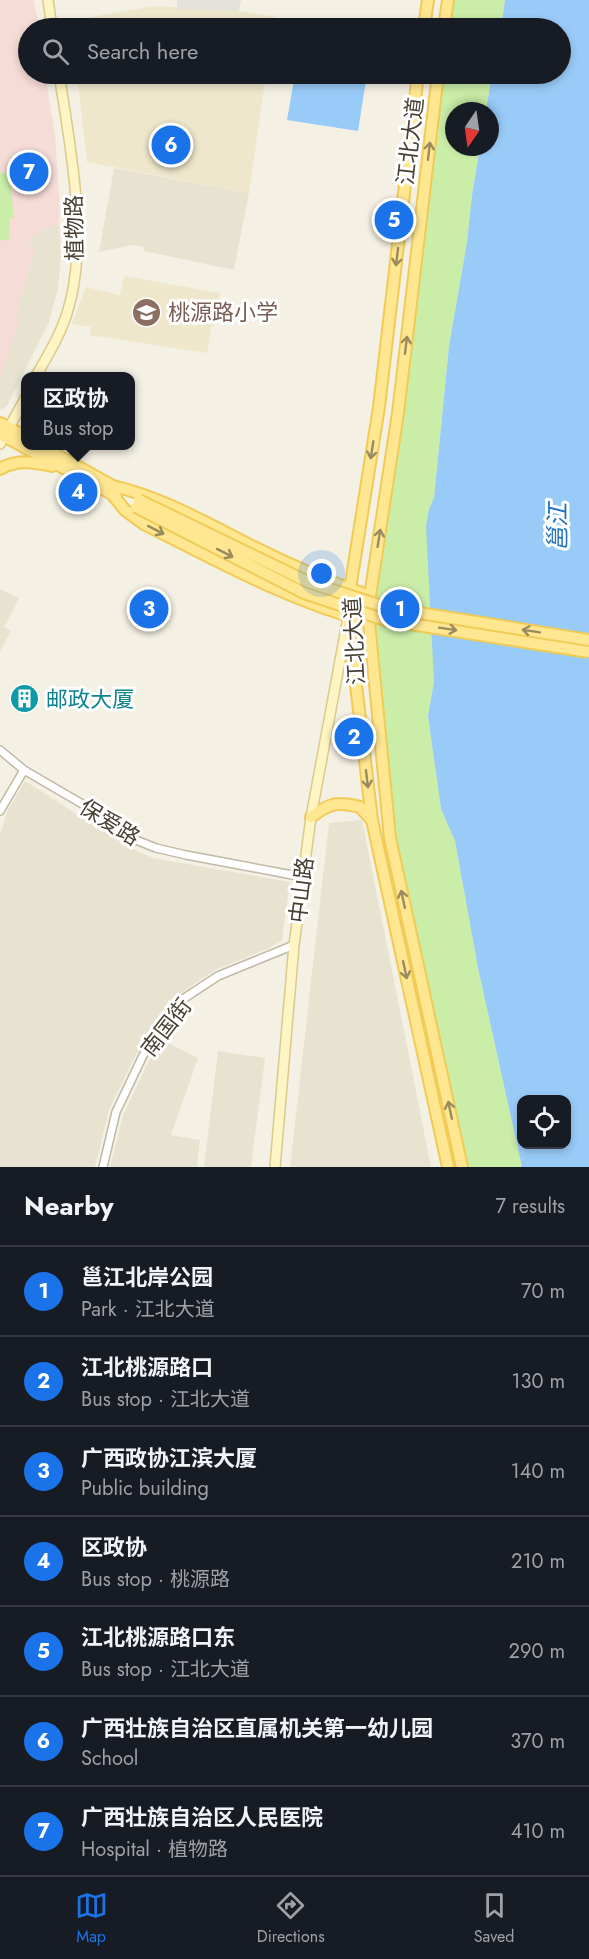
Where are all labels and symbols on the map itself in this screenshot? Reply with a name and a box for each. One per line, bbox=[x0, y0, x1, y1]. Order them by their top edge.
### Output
street label: 江北大道 bbox=[389, 95, 431, 187]
north arrow bbox=[445, 102, 499, 156]
pin: 6 bbox=[152, 122, 190, 168]
one-way arrow bbox=[424, 142, 435, 162]
pin: 7 bbox=[9, 150, 48, 195]
street label: 植物路 bbox=[57, 195, 91, 261]
pin: 5 bbox=[374, 198, 414, 242]
one-way arrow bbox=[391, 246, 402, 266]
school or university icon: 桃源路小学 bbox=[131, 296, 163, 328]
place label: 桃源路小学 bbox=[168, 296, 278, 328]
one-way arrow bbox=[401, 335, 412, 355]
one-way arrow bbox=[366, 440, 377, 460]
pin: 4 bbox=[58, 470, 98, 514]
water label: 邕江 bbox=[540, 500, 575, 551]
one-way arrow bbox=[146, 524, 164, 536]
one-way arrow bbox=[374, 529, 385, 548]
one-way arrow bbox=[216, 548, 234, 559]
your location bbox=[307, 559, 336, 588]
pin: 3 bbox=[130, 586, 168, 632]
pin: 1 bbox=[380, 586, 420, 632]
street label: 江北大道 bbox=[336, 596, 372, 686]
one-way arrow bbox=[437, 624, 457, 635]
one-way arrow bbox=[522, 625, 542, 636]
building icon: 邮政大厦 bbox=[9, 683, 41, 715]
place label: 邮政大厦 bbox=[46, 683, 134, 715]
pin: 2 bbox=[334, 714, 374, 760]
one-way arrow bbox=[362, 768, 373, 788]
street label: 保爱路 bbox=[74, 791, 146, 853]
street label: 中山路 bbox=[281, 855, 321, 925]
one-way arrow bbox=[397, 890, 408, 909]
one-way arrow bbox=[399, 960, 411, 979]
street label: 南国街 bbox=[133, 991, 199, 1063]
one-way arrow bbox=[443, 1101, 455, 1120]

